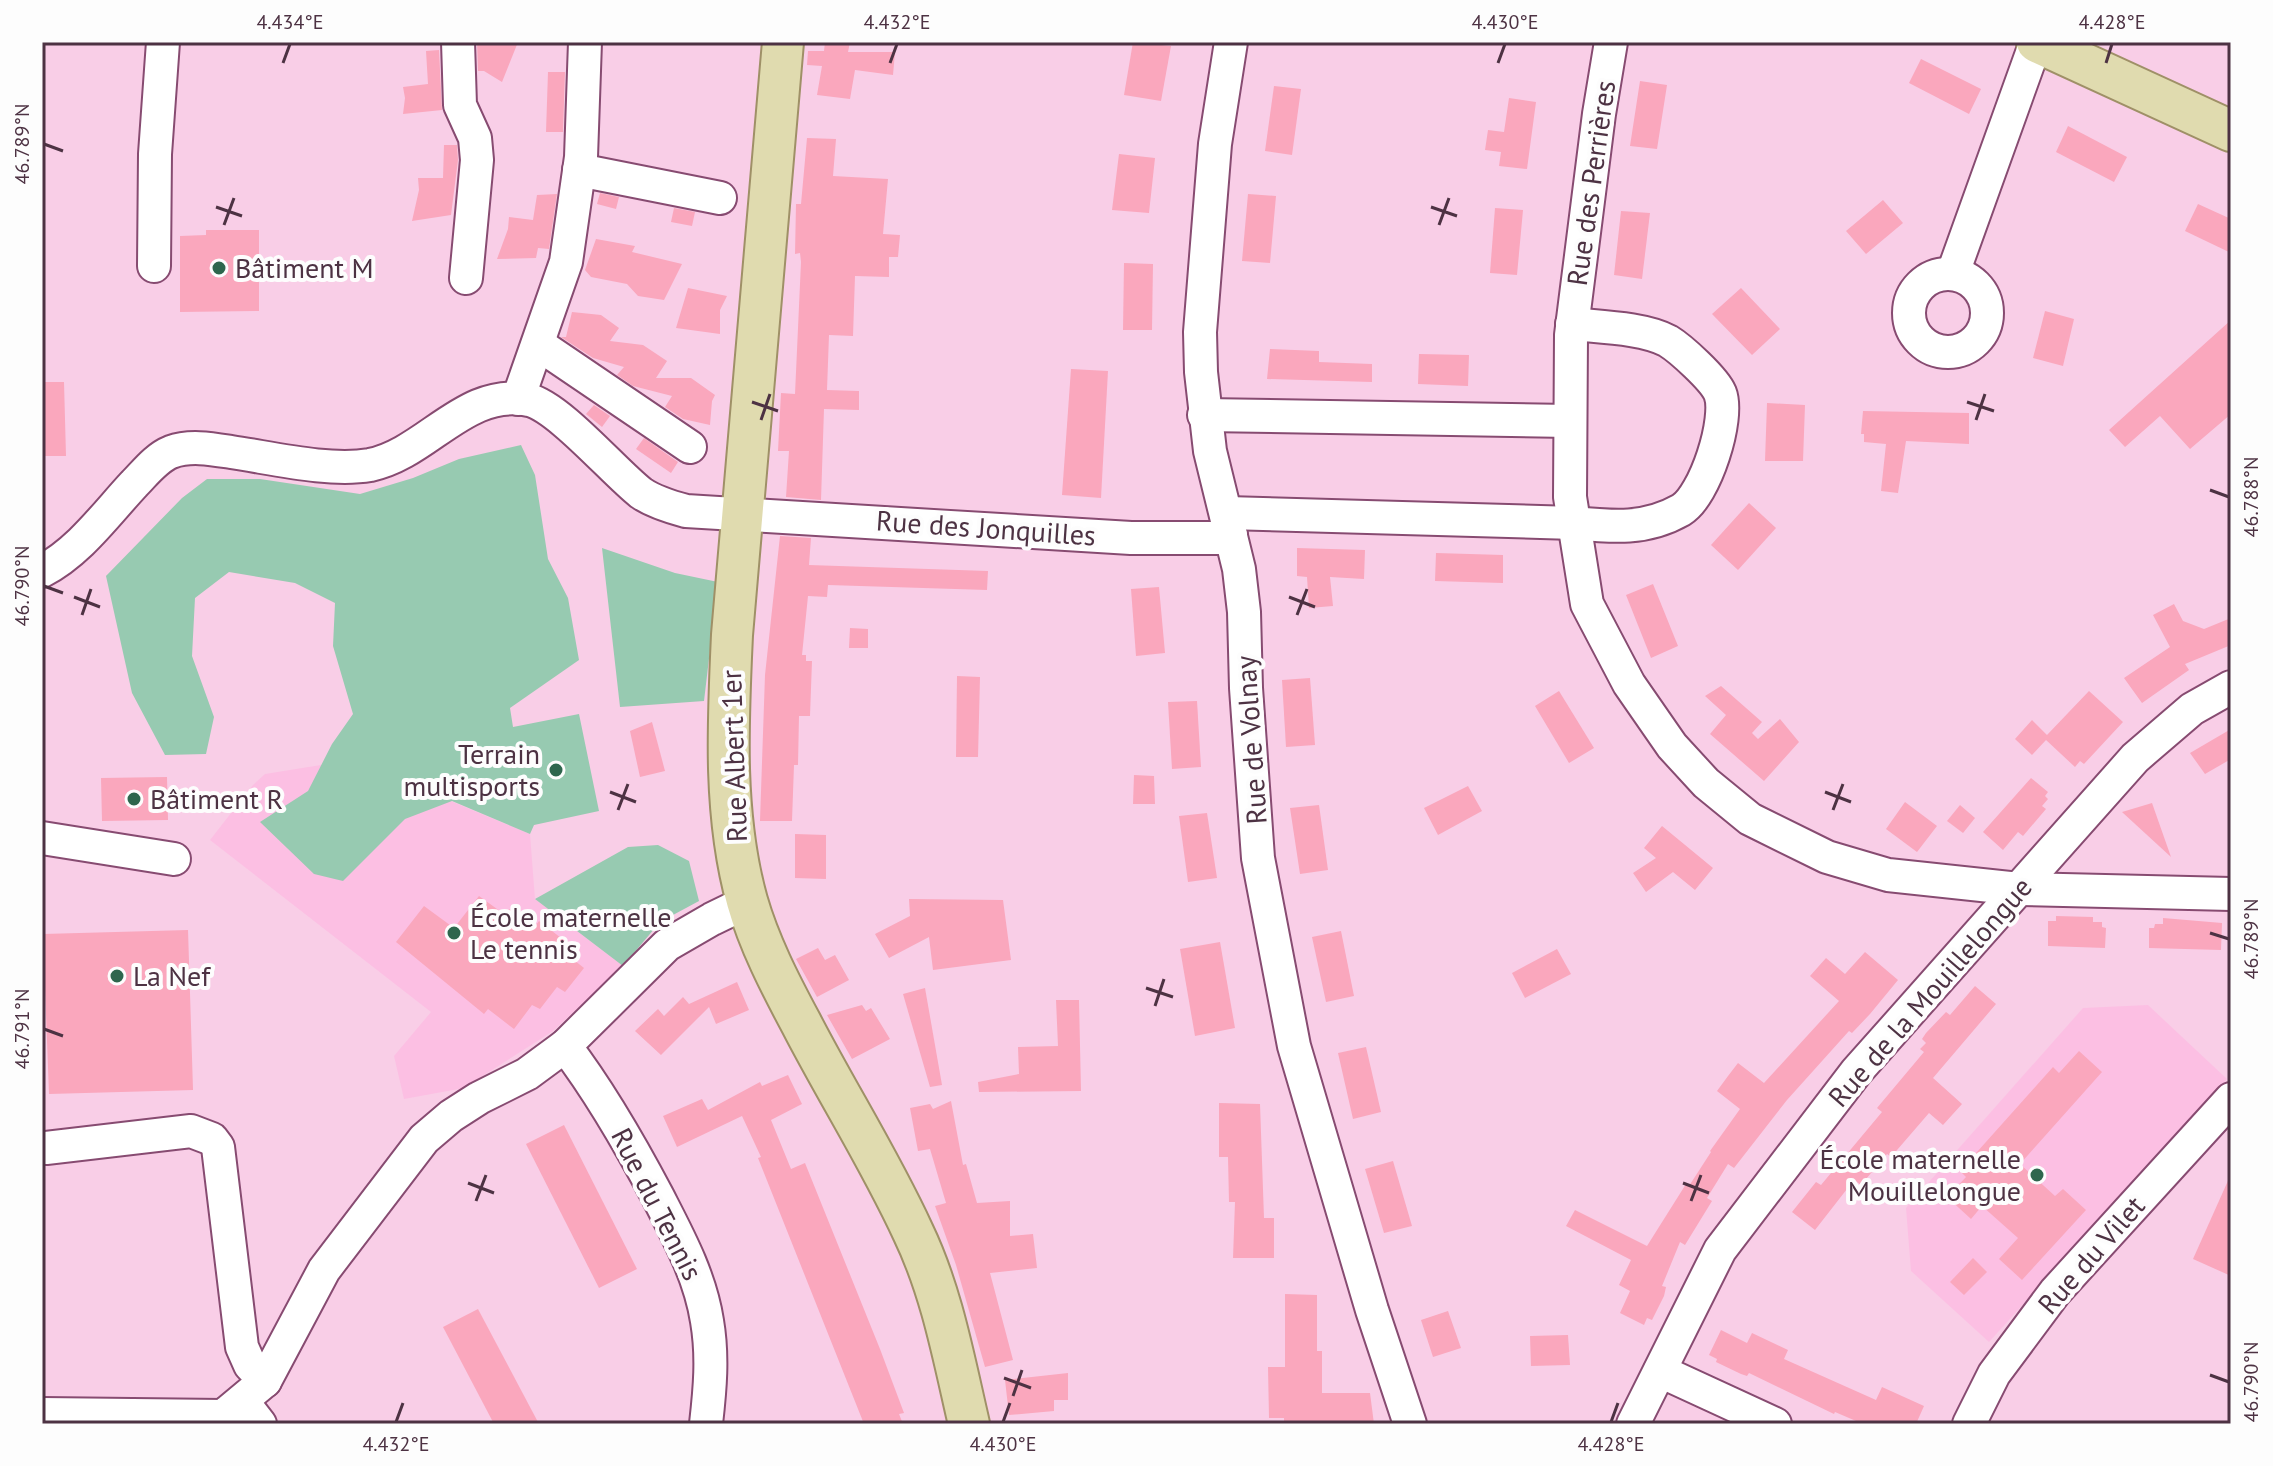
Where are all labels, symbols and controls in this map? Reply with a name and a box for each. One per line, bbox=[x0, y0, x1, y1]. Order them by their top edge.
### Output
text: 4.434°E bbox=[256, 9, 324, 35]
text: 4.432°E bbox=[863, 9, 931, 35]
text: 4.430°E bbox=[1471, 9, 1539, 35]
text: 4.428°E bbox=[2078, 9, 2146, 35]
street label: Rue des Perrières bbox=[1558, 78, 1623, 288]
text: 46.789°N bbox=[9, 104, 35, 184]
place label: Bâtiment M bbox=[235, 249, 374, 286]
marker: Bâtiment M bbox=[210, 259, 228, 277]
text: 46.788°N bbox=[2238, 457, 2264, 537]
street label: Rue des Jonquilles bbox=[875, 501, 1097, 554]
text: 46.790°N bbox=[9, 546, 35, 626]
street label: Rue de Volnay bbox=[1226, 655, 1275, 826]
street label: Rue Albert 1er bbox=[712, 669, 755, 843]
place label: Terrain multisports bbox=[403, 735, 540, 804]
marker: Terrain multisports bbox=[547, 761, 565, 779]
place label: Bâtiment R bbox=[150, 780, 283, 817]
marker: Bâtiment R bbox=[125, 790, 143, 808]
street label: Rue de la Mouillelongue bbox=[1820, 869, 2040, 1114]
place label: École maternelle Le tennis bbox=[470, 898, 672, 967]
text: 46.789°N bbox=[2238, 899, 2264, 979]
marker: École maternelle Le tennis bbox=[445, 924, 463, 942]
place label: La Nef bbox=[133, 957, 211, 994]
marker: La Nef bbox=[108, 967, 126, 985]
text: 46.791°N bbox=[9, 989, 35, 1069]
street label: Rue du Tennis bbox=[603, 1121, 712, 1286]
place label: École maternelle Mouillelongue bbox=[1819, 1140, 2021, 1209]
marker: École maternelle Mouillelongue bbox=[2028, 1166, 2046, 1184]
street label: Rue du Vilet bbox=[2029, 1187, 2153, 1322]
text: 46.790°N bbox=[2238, 1342, 2264, 1422]
text: 4.432°E bbox=[362, 1431, 430, 1457]
text: 4.430°E bbox=[969, 1431, 1037, 1457]
text: 4.428°E bbox=[1577, 1431, 1645, 1457]

